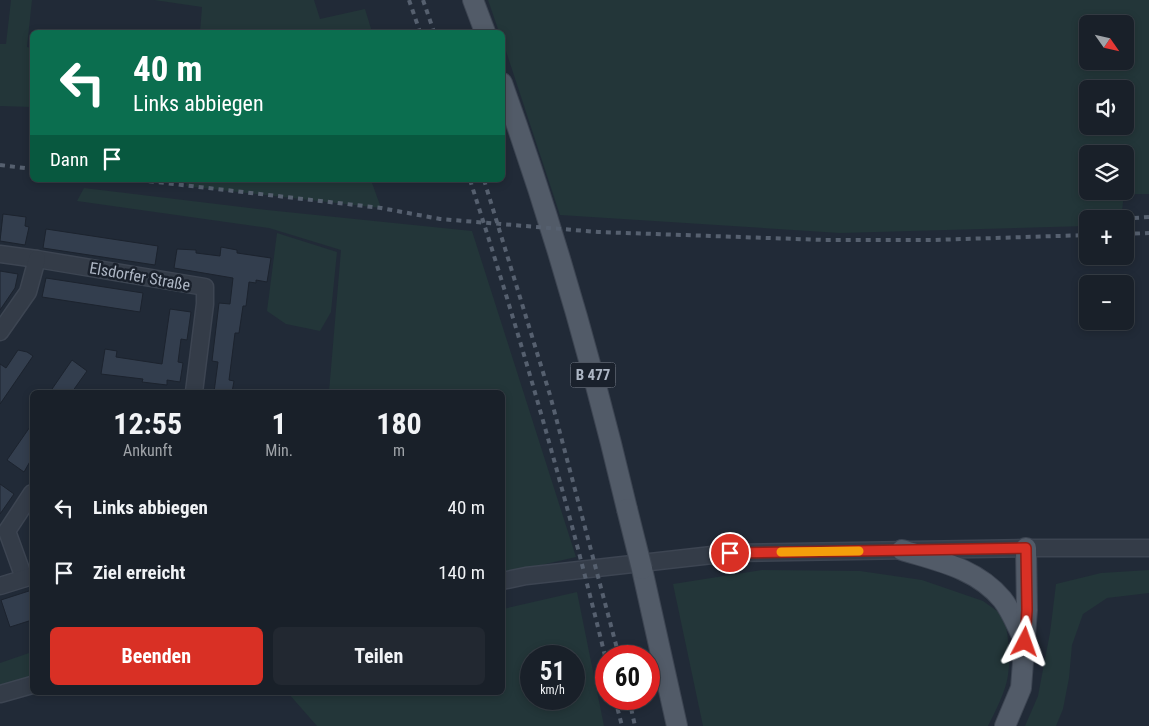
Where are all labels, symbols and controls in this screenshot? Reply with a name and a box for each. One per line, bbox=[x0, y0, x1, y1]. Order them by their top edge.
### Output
north arrow bbox=[1079, 15, 1134, 70]
map controls bbox=[1079, 15, 1134, 330]
text: 40 m bbox=[133, 49, 202, 90]
icon: left bbox=[50, 50, 115, 115]
button: sound bbox=[1079, 80, 1134, 135]
text: Links abbiegen bbox=[133, 91, 264, 116]
icon: arrive bbox=[98, 145, 126, 173]
button: layers bbox=[1079, 145, 1134, 200]
text: Dann bbox=[50, 148, 88, 171]
button: + bbox=[1079, 210, 1134, 265]
street label: Elsdorfer Straße bbox=[88, 258, 192, 295]
button: − bbox=[1079, 275, 1134, 330]
road number: B 477 bbox=[570, 362, 616, 388]
text: 12:55 bbox=[113, 406, 182, 441]
text: 1 bbox=[272, 406, 287, 441]
text: 180 bbox=[376, 406, 422, 441]
text: Ankunft bbox=[123, 441, 172, 460]
text: Min. bbox=[265, 441, 293, 460]
text: m bbox=[393, 441, 405, 460]
icon: left bbox=[50, 494, 78, 522]
text: Links abbiegen bbox=[93, 496, 208, 519]
text: 40 m bbox=[448, 496, 485, 519]
pin bbox=[709, 532, 751, 574]
icon: arrive bbox=[716, 539, 744, 567]
icon: arrive bbox=[50, 559, 78, 587]
text: Ziel erreicht bbox=[93, 561, 185, 584]
text: 140 m bbox=[438, 561, 485, 584]
position arrow bbox=[998, 615, 1050, 667]
button: Beenden bbox=[50, 627, 263, 685]
button: Teilen bbox=[273, 627, 485, 685]
speed limit sign: 60 bbox=[595, 645, 660, 710]
text: 51 bbox=[540, 657, 565, 686]
text: km/h bbox=[540, 683, 565, 697]

